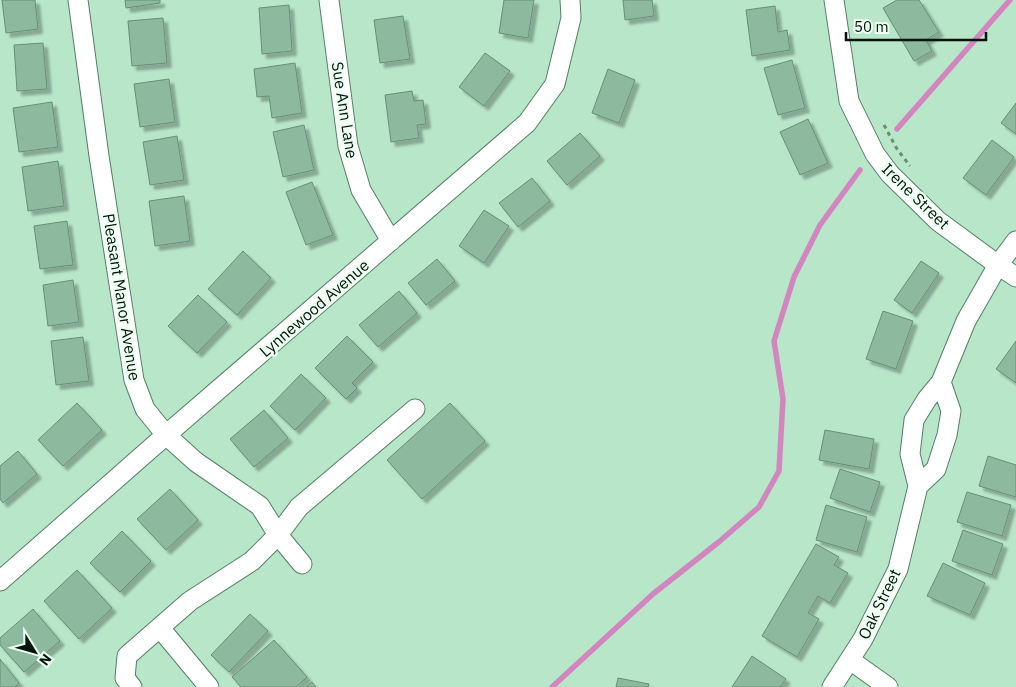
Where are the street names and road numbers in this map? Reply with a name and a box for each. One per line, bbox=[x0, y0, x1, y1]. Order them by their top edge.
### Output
street label: Sue Ann Lane bbox=[327, 60, 363, 160]
street label: Irene Street bbox=[878, 159, 954, 233]
street label: Pleasant Manor Avenue bbox=[99, 212, 145, 382]
street label: Lynnewood Avenue bbox=[255, 255, 373, 361]
street label: Oak Street bbox=[853, 565, 905, 643]

